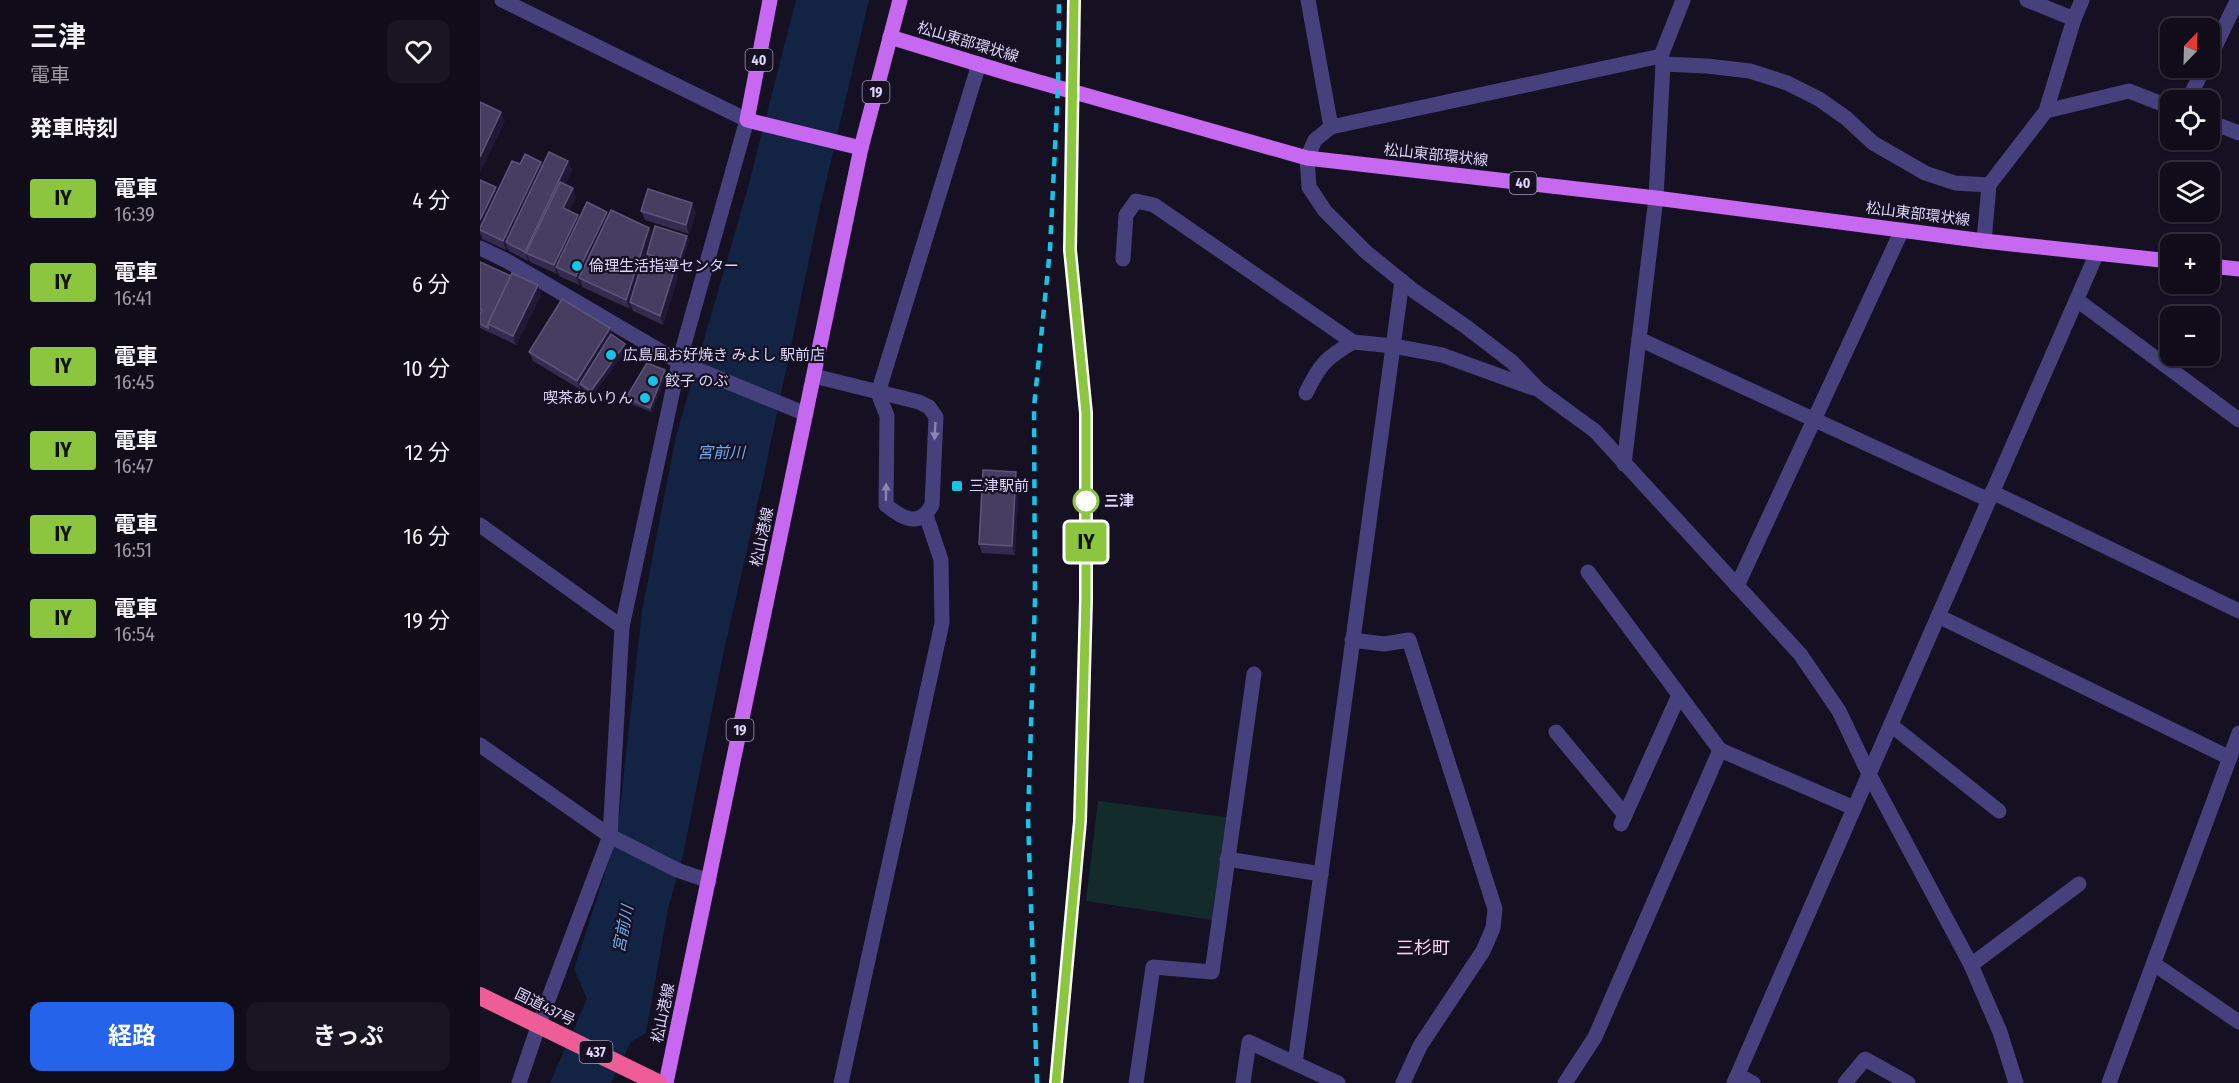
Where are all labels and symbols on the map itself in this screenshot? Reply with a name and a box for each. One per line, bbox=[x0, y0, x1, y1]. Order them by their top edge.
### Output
street label: 松山東部環状線 bbox=[915, 18, 1021, 66]
north arrow bbox=[2160, 18, 2220, 78]
road number: 40 bbox=[746, 49, 772, 71]
road number: 19 bbox=[862, 81, 890, 103]
street label: 松山東部環状線 bbox=[1383, 141, 1489, 169]
road number: 40 bbox=[1510, 172, 1536, 194]
street label: 松山東部環状線 bbox=[1865, 199, 1971, 229]
place label: 倫理生活指導センター bbox=[589, 257, 739, 275]
marker: 倫理生活指導センター bbox=[570, 259, 584, 273]
place label: 広島風お好焼き みよし 駅前店 bbox=[623, 346, 825, 364]
marker: 広島風お好焼き みよし 駅前店 bbox=[604, 348, 618, 362]
place label: 餃子 のぶ bbox=[665, 372, 729, 390]
marker: 餃子 のぶ bbox=[646, 374, 660, 388]
place label: 喫茶あいりん bbox=[543, 389, 633, 407]
marker: 喫茶あいりん bbox=[638, 391, 652, 405]
one-way arrow bbox=[931, 422, 940, 441]
water label: 宮前川 bbox=[697, 443, 747, 462]
place label: 三津駅前 bbox=[969, 477, 1029, 495]
marker: 三津駅前 bbox=[950, 479, 964, 493]
one-way arrow bbox=[881, 483, 891, 502]
marker: 三津 bbox=[1073, 488, 1099, 514]
place label: 三津 bbox=[1104, 492, 1134, 510]
street label: 松山港線 bbox=[747, 506, 777, 568]
line badge: IY bbox=[1059, 522, 1113, 562]
road number: 19 bbox=[726, 719, 754, 741]
water label: 宮前川 bbox=[609, 902, 637, 954]
district label: 三杉町 bbox=[1396, 937, 1450, 959]
street label: 松山港線 bbox=[648, 982, 678, 1044]
street label: 国道437号 bbox=[512, 985, 578, 1029]
road number: 437 bbox=[580, 1041, 612, 1063]

